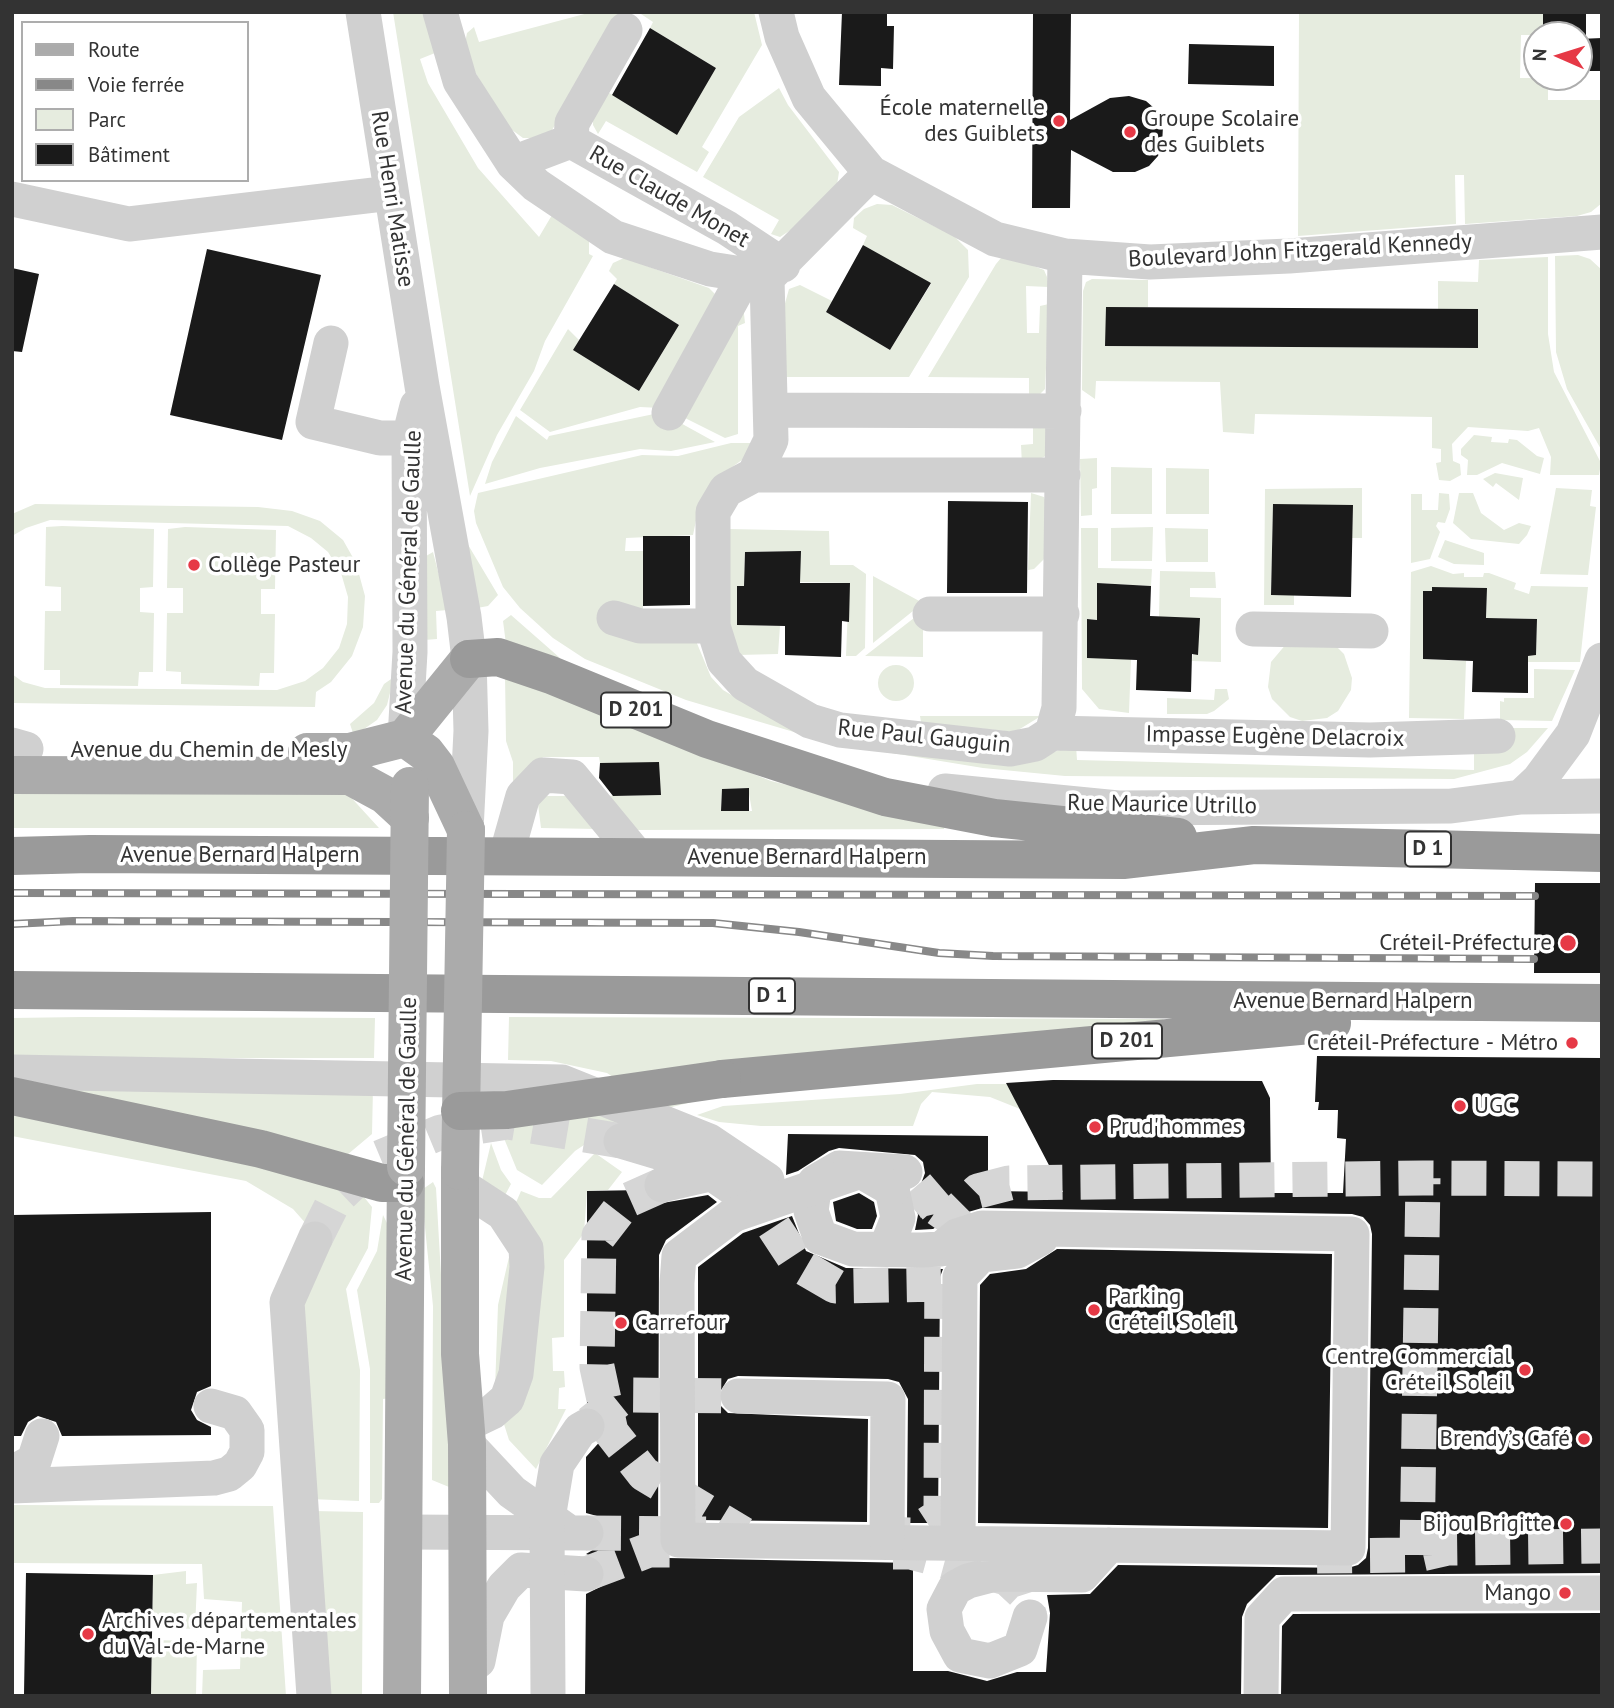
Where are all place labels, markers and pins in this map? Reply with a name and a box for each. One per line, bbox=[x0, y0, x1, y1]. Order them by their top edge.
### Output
place label: École maternelle des Guiblets bbox=[879, 94, 1045, 148]
place label: Groupe Scolaire des Guiblets bbox=[1144, 105, 1299, 159]
marker: École maternelle des Guiblets bbox=[1051, 113, 1067, 129]
marker: Groupe Scolaire des Guiblets bbox=[1122, 124, 1138, 140]
place label: Collège Pasteur bbox=[208, 551, 360, 579]
marker: Collège Pasteur bbox=[186, 557, 202, 573]
place label: Créteil-Préfecture bbox=[1379, 929, 1552, 957]
marker: Créteil-Préfecture bbox=[1558, 933, 1578, 953]
place label: Créteil-Préfecture - Métro bbox=[1307, 1029, 1558, 1057]
marker: Créteil-Préfecture - Métro bbox=[1564, 1035, 1580, 1051]
place label: UGC bbox=[1474, 1092, 1516, 1120]
marker: UGC bbox=[1452, 1098, 1468, 1114]
place label: Prud'hommes bbox=[1109, 1113, 1242, 1141]
marker: Prud'hommes bbox=[1087, 1119, 1103, 1135]
place label: Parking Créteil Soleil bbox=[1108, 1283, 1234, 1337]
marker: Parking Créteil Soleil bbox=[1086, 1302, 1102, 1318]
place label: Carrefour bbox=[635, 1309, 726, 1337]
marker: Carrefour bbox=[613, 1315, 629, 1331]
place label: Centre Commercial Créteil Soleil bbox=[1325, 1343, 1511, 1397]
marker: Centre Commercial Créteil Soleil bbox=[1517, 1362, 1533, 1378]
place label: Brendy’s Café bbox=[1440, 1425, 1570, 1453]
marker: Brendy’s Café bbox=[1576, 1431, 1592, 1447]
place label: Bijou Brigitte bbox=[1422, 1510, 1552, 1538]
marker: Bijou Brigitte bbox=[1558, 1516, 1574, 1532]
place label: Mango bbox=[1484, 1579, 1551, 1607]
marker: Mango bbox=[1557, 1585, 1573, 1601]
place label: Archives départementales du Val-de-Marne bbox=[102, 1607, 357, 1661]
marker: Archives départementales du Val-de-Marne bbox=[80, 1626, 96, 1642]

